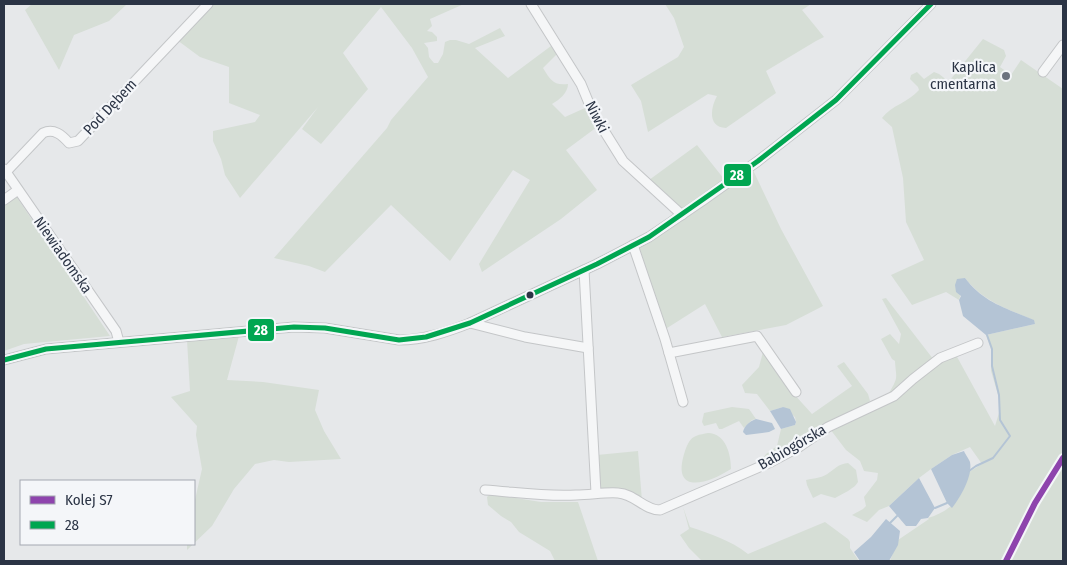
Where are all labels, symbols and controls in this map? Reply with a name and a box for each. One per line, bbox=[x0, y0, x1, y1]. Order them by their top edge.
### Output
place label: Kaplica cmentarna bbox=[930, 58, 996, 93]
marker: Kaplica cmentarna bbox=[1000, 70, 1012, 82]
street label: Pod Dębem bbox=[80, 75, 140, 139]
street label: Niwki bbox=[581, 98, 613, 136]
line badge: 28 bbox=[723, 163, 752, 187]
text: 28 bbox=[729, 167, 745, 184]
street label: Niewiadomska bbox=[30, 213, 96, 297]
unlabelled marker bbox=[525, 290, 535, 300]
line badge: 28 bbox=[247, 318, 275, 342]
text: 28 bbox=[253, 322, 269, 339]
street label: Babiogórska bbox=[755, 420, 829, 474]
legend bbox=[20, 480, 195, 545]
text: Kolej S7 bbox=[65, 491, 112, 509]
text: 28 bbox=[65, 516, 79, 534]

